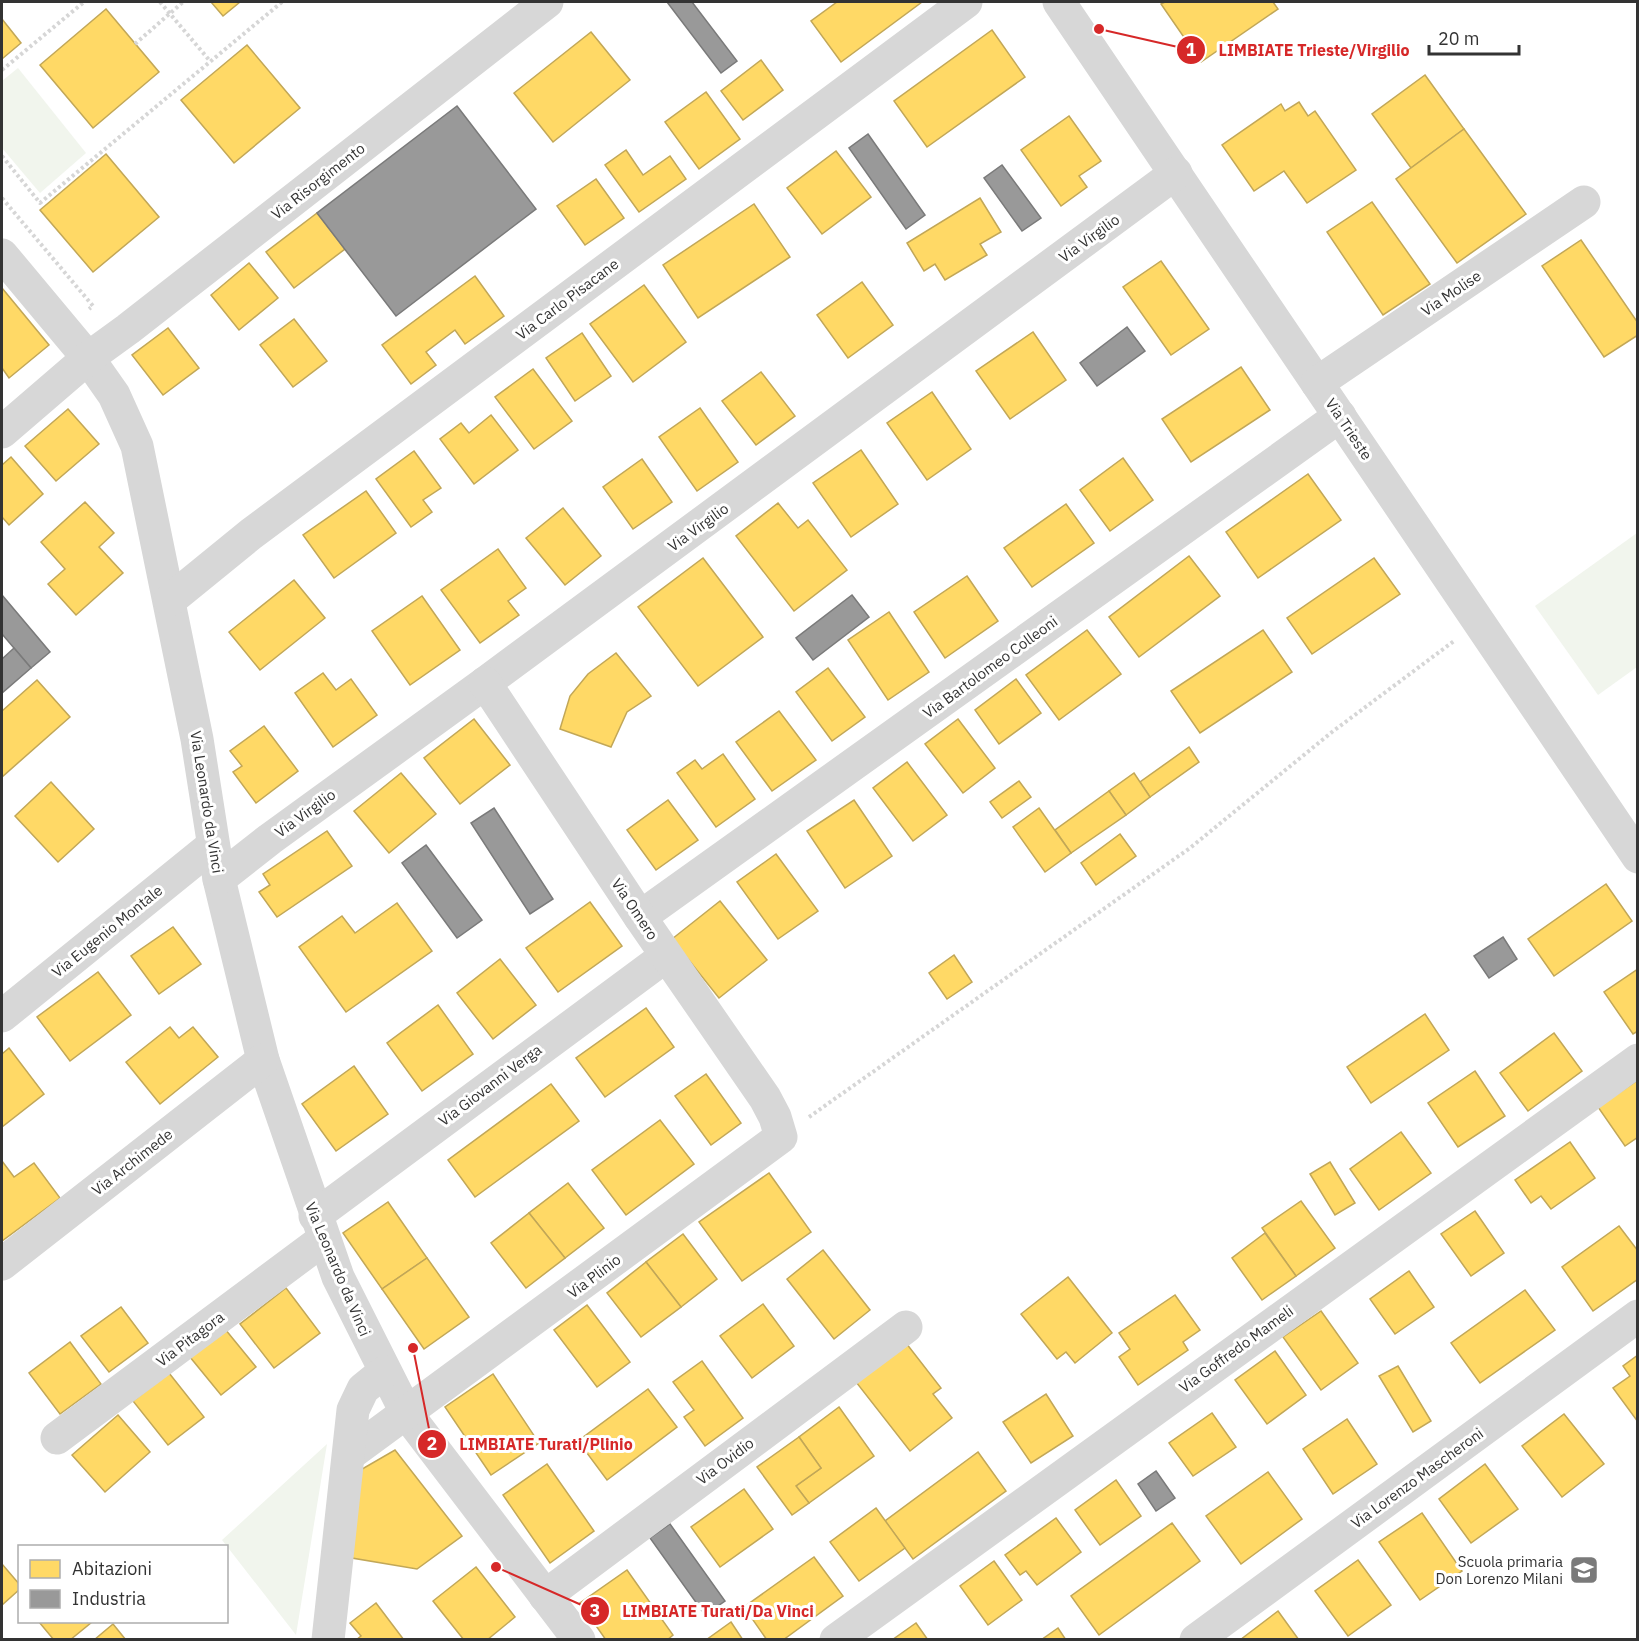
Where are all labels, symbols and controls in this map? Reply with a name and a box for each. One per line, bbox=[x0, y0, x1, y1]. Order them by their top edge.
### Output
scale bar bbox=[1429, 18, 1519, 56]
text: 20 m bbox=[1438, 27, 1480, 50]
callout: LIMBIATE Trieste/Virgilio bbox=[1176, 33, 1421, 67]
text: 1 bbox=[1186, 38, 1197, 61]
text: LIMBIATE Trieste/Virgilio bbox=[1218, 40, 1410, 60]
street label: Via Risorgimento bbox=[267, 138, 369, 224]
street label: Via Virgilio bbox=[1055, 210, 1123, 266]
street label: Via Carlo Pisacane bbox=[512, 254, 622, 344]
street label: Via Molise bbox=[1417, 266, 1485, 320]
street label: Via Trieste bbox=[1321, 394, 1377, 464]
street label: Via Virgilio bbox=[664, 499, 732, 555]
street label: Via Bartolomeo Colleoni bbox=[919, 612, 1061, 722]
street label: Via Leonardo da Vinci bbox=[186, 729, 228, 875]
street label: Via Virgilio bbox=[271, 785, 339, 841]
street label: Via Omero bbox=[607, 875, 663, 943]
street label: Via Eugenio Montale bbox=[48, 881, 166, 981]
street label: Via Giovanni Verga bbox=[435, 1040, 545, 1130]
street label: Via Archimede bbox=[88, 1124, 176, 1200]
street label: Via Leonardo da Vinci bbox=[301, 1199, 375, 1339]
street label: Via Plinio bbox=[564, 1250, 624, 1302]
street label: Via Goffredo Mameli bbox=[1175, 1301, 1297, 1397]
street label: Via Pitagora bbox=[152, 1307, 228, 1371]
street label: Via Lorenzo Mascheroni bbox=[1347, 1424, 1487, 1532]
callout: LIMBIATE Turati/Plinio bbox=[417, 1427, 644, 1461]
text: 2 bbox=[427, 1432, 437, 1455]
street label: Via Ovidio bbox=[693, 1433, 757, 1489]
text: LIMBIATE Turati/Plinio bbox=[459, 1434, 633, 1454]
legend bbox=[18, 1545, 228, 1623]
place label: Scuola primaria Don Lorenzo Milani bbox=[1435, 1552, 1563, 1588]
school or university icon: Scuola primaria Don Lorenzo Milani bbox=[1568, 1554, 1600, 1586]
text: Abitazioni bbox=[72, 1557, 152, 1580]
text: Industria bbox=[72, 1587, 146, 1610]
callout: LIMBIATE Turati/Da Vinci bbox=[580, 1594, 826, 1628]
text: 3 bbox=[590, 1599, 600, 1622]
text: LIMBIATE Turati/Da Vinci bbox=[622, 1601, 814, 1621]

